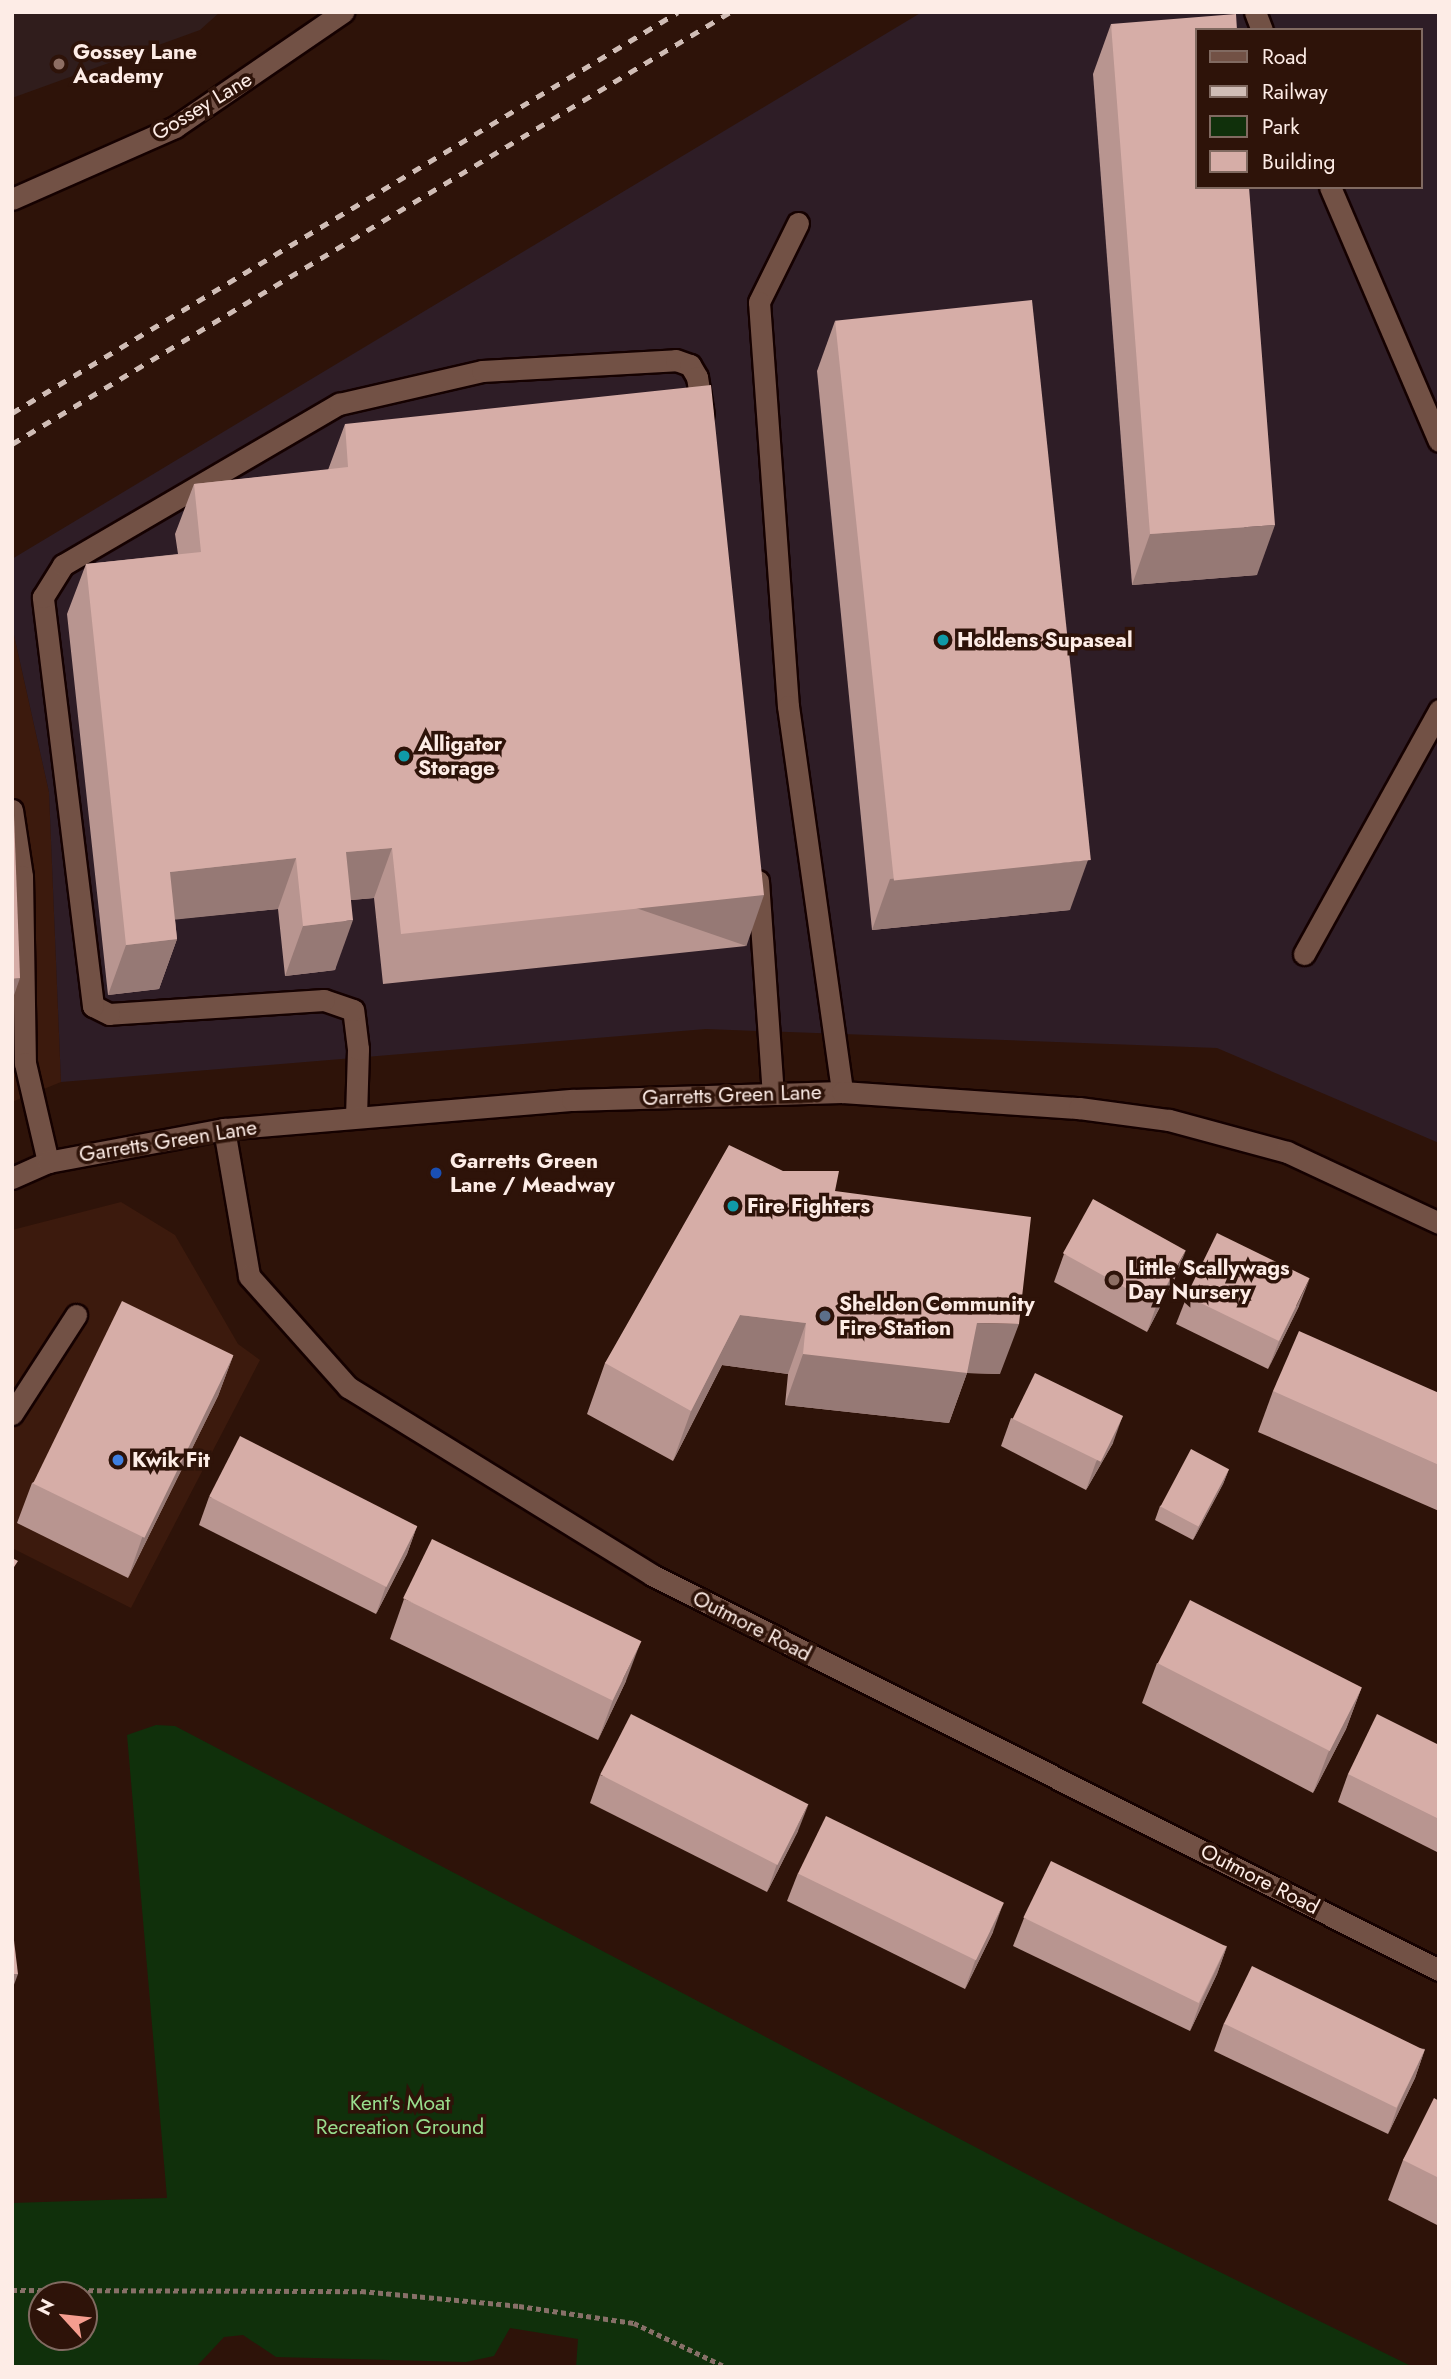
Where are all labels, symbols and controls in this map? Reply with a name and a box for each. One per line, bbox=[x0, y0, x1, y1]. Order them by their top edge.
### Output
legend bbox=[1196, 28, 1423, 189]
place label: Gossey Lane Academy bbox=[73, 39, 197, 89]
text: Road bbox=[1262, 42, 1307, 72]
marker: Gossey Lane Academy bbox=[51, 56, 67, 72]
street label: Gossey Lane bbox=[147, 66, 257, 146]
text: Railway bbox=[1262, 77, 1328, 107]
text: Park bbox=[1262, 112, 1299, 142]
text: Building bbox=[1262, 147, 1335, 177]
place label: Holdens Supaseal bbox=[957, 627, 1133, 653]
marker: Holdens Supaseal bbox=[935, 632, 951, 648]
place label: Alligator Storage bbox=[418, 731, 502, 781]
marker: Alligator Storage bbox=[396, 748, 412, 764]
street label: Garretts Green Lane bbox=[642, 1079, 822, 1111]
street label: Garretts Green Lane bbox=[77, 1115, 259, 1167]
place label: Garretts Green Lane / Meadway bbox=[450, 1148, 615, 1198]
marker: Garretts Green Lane / Meadway bbox=[428, 1165, 444, 1181]
place label: Fire Fighters bbox=[747, 1193, 870, 1219]
marker: Fire Fighters bbox=[725, 1198, 741, 1214]
place label: Little Scallywags Day Nursery bbox=[1128, 1255, 1290, 1305]
marker: Little Scallywags Day Nursery bbox=[1106, 1272, 1122, 1288]
place label: Sheldon Community Fire Station bbox=[839, 1291, 1035, 1341]
marker: Sheldon Community Fire Station bbox=[817, 1308, 833, 1324]
place label: Kwik Fit bbox=[132, 1447, 210, 1473]
marker: Kwik Fit bbox=[110, 1452, 126, 1468]
street label: Outmore Road bbox=[688, 1585, 816, 1667]
street label: Outmore Road bbox=[1196, 1838, 1324, 1920]
park label: Kent's Moat Recreation Ground bbox=[316, 2090, 484, 2140]
north arrow bbox=[28, 2281, 98, 2351]
text: N bbox=[30, 2294, 61, 2320]

